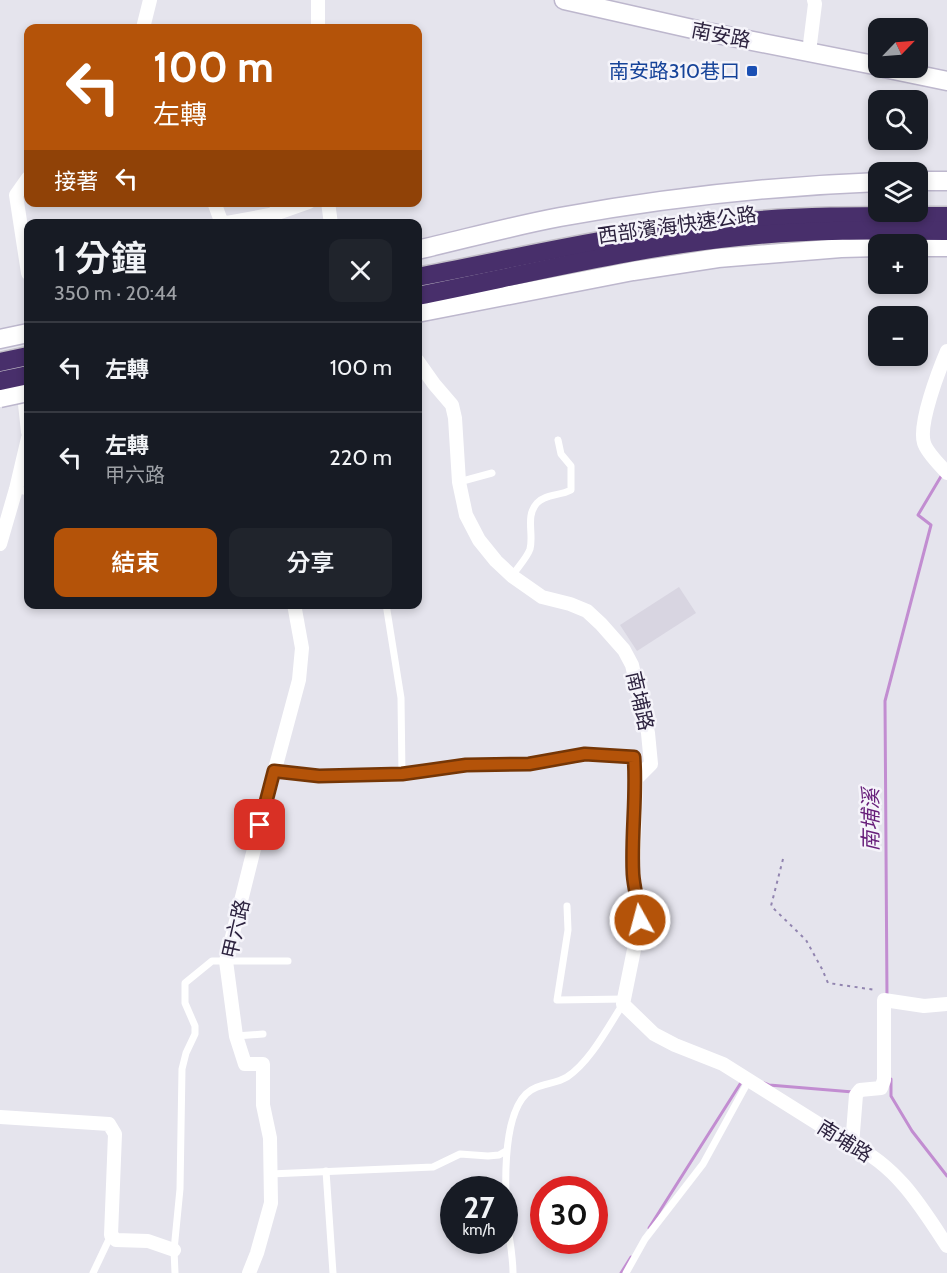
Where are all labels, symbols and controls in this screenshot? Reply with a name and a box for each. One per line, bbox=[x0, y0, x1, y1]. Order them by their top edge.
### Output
street label: 南安路 bbox=[689, 17, 753, 53]
north arrow bbox=[868, 18, 928, 78]
map controls bbox=[868, 18, 928, 366]
text: 100 m bbox=[153, 41, 274, 93]
icon: left bbox=[54, 48, 132, 126]
place label: 南安路310巷口 bbox=[609, 59, 740, 83]
marker: 南安路310巷口 bbox=[745, 64, 759, 78]
button: search bbox=[868, 90, 928, 150]
text: 左轉 bbox=[153, 98, 207, 131]
icon: left bbox=[110, 162, 143, 195]
button: layers bbox=[868, 162, 928, 222]
text: 接著 bbox=[54, 168, 98, 195]
street label: 西部濱海快速公路 bbox=[596, 202, 758, 248]
button: + bbox=[868, 234, 928, 294]
text: 1 分鐘 bbox=[54, 236, 147, 280]
button: close bbox=[329, 239, 392, 302]
text: 350 m · 20:44 bbox=[54, 281, 177, 305]
button: − bbox=[868, 306, 928, 366]
icon: left bbox=[54, 351, 87, 384]
text: 100 m bbox=[330, 354, 392, 381]
text: 左轉 bbox=[105, 356, 149, 383]
text: 左轉 bbox=[105, 432, 149, 459]
icon: left bbox=[54, 441, 87, 474]
text: 220 m bbox=[329, 444, 392, 471]
text: 甲六路 bbox=[105, 463, 165, 487]
button: 結束 bbox=[54, 528, 217, 597]
button: 分享 bbox=[229, 528, 392, 597]
street label: 南埔路 bbox=[622, 669, 658, 733]
water label: 南埔溪 bbox=[858, 786, 883, 852]
pin bbox=[234, 799, 285, 850]
icon: arrive bbox=[243, 808, 276, 841]
position arrow bbox=[608, 888, 672, 952]
street label: 甲六路 bbox=[218, 897, 254, 961]
street label: 南埔路 bbox=[813, 1115, 877, 1167]
speed limit sign: 30 bbox=[530, 1176, 608, 1254]
text: 27 bbox=[463, 1189, 495, 1226]
text: km/h bbox=[463, 1221, 495, 1239]

